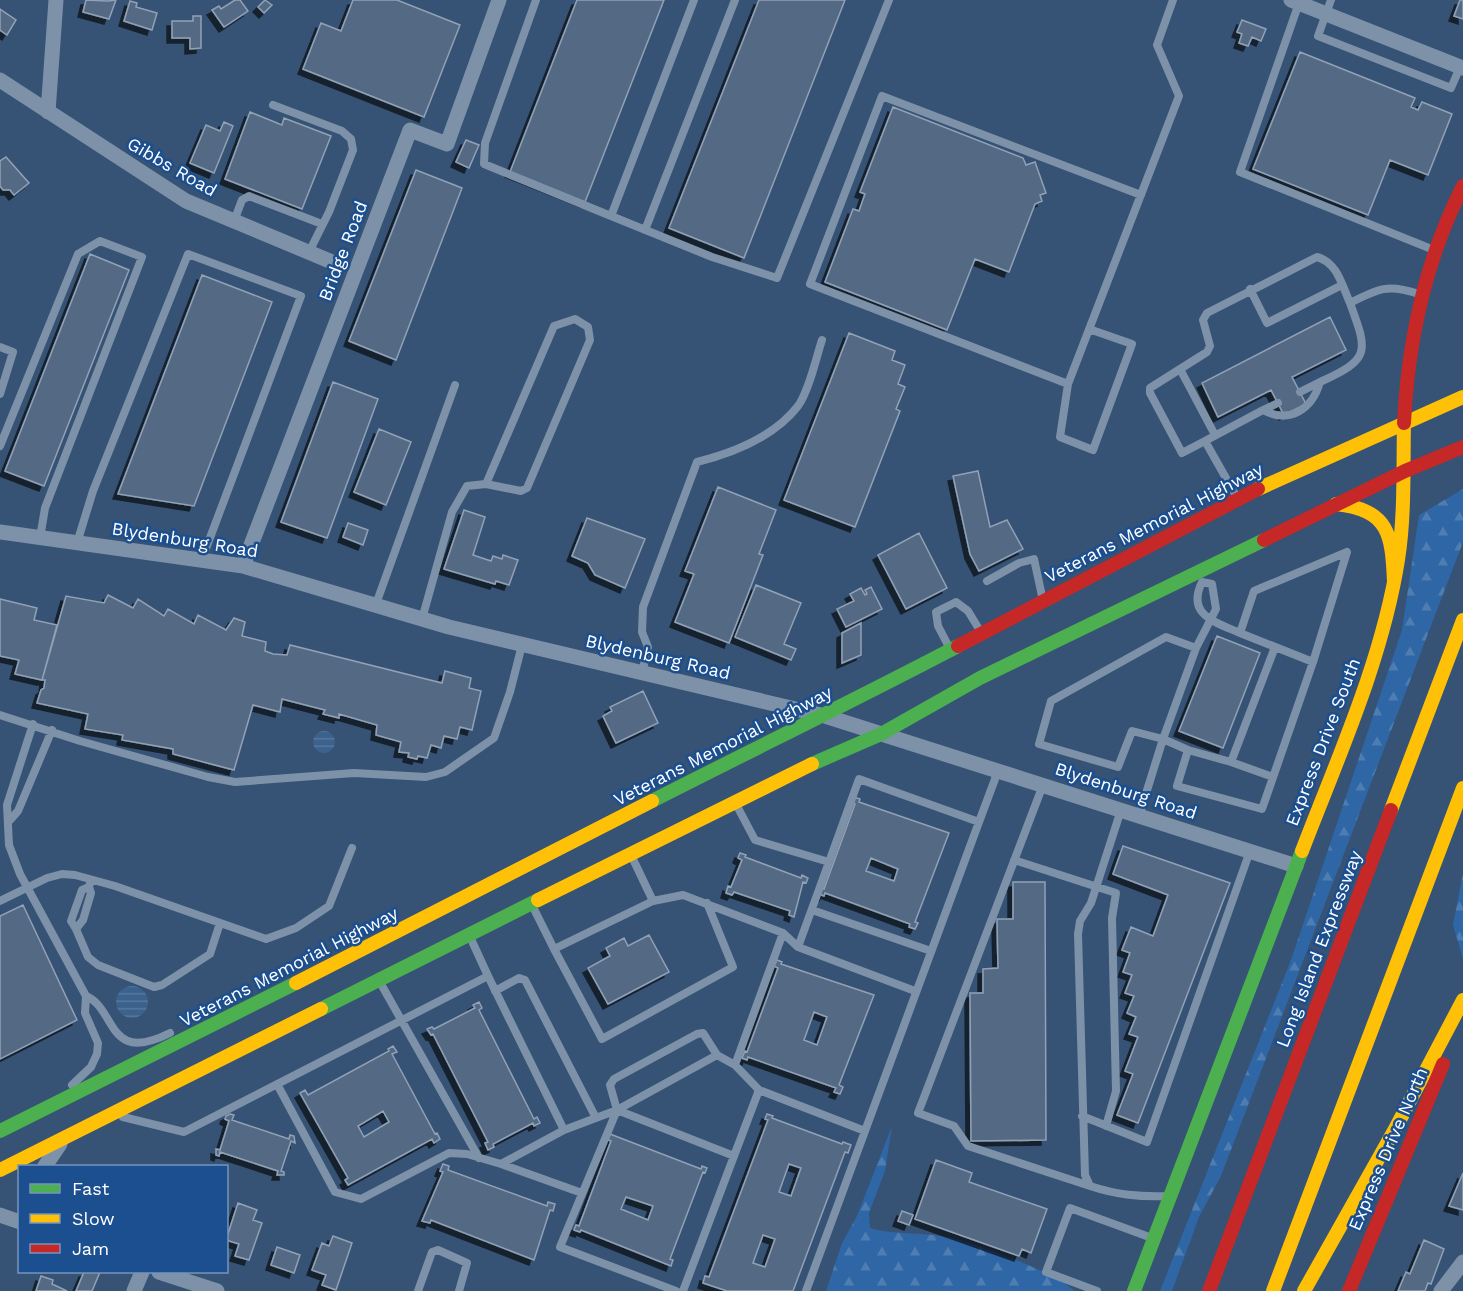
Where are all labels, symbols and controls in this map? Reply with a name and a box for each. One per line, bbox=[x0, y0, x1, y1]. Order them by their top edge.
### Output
street label: Gibbs Road bbox=[124, 132, 221, 201]
street label: Bridge Road bbox=[314, 198, 371, 304]
street label: Veterans Memorial Highway bbox=[1041, 458, 1267, 587]
street label: Blydenburg Road bbox=[110, 518, 260, 561]
street label: Blydenburg Road bbox=[584, 630, 733, 683]
street label: Express Drive South bbox=[1281, 655, 1364, 829]
street label: Veterans Memorial Highway bbox=[610, 681, 836, 810]
street label: Blydenburg Road bbox=[1053, 758, 1200, 823]
street label: Long Island Expressway bbox=[1271, 847, 1366, 1050]
street label: Veterans Memorial Highway bbox=[176, 902, 402, 1031]
street label: Express Drive North bbox=[1344, 1064, 1431, 1234]
legend bbox=[18, 1165, 228, 1273]
text: Fast bbox=[72, 1178, 110, 1199]
text: Slow bbox=[72, 1208, 115, 1229]
text: Jam bbox=[72, 1238, 109, 1259]

